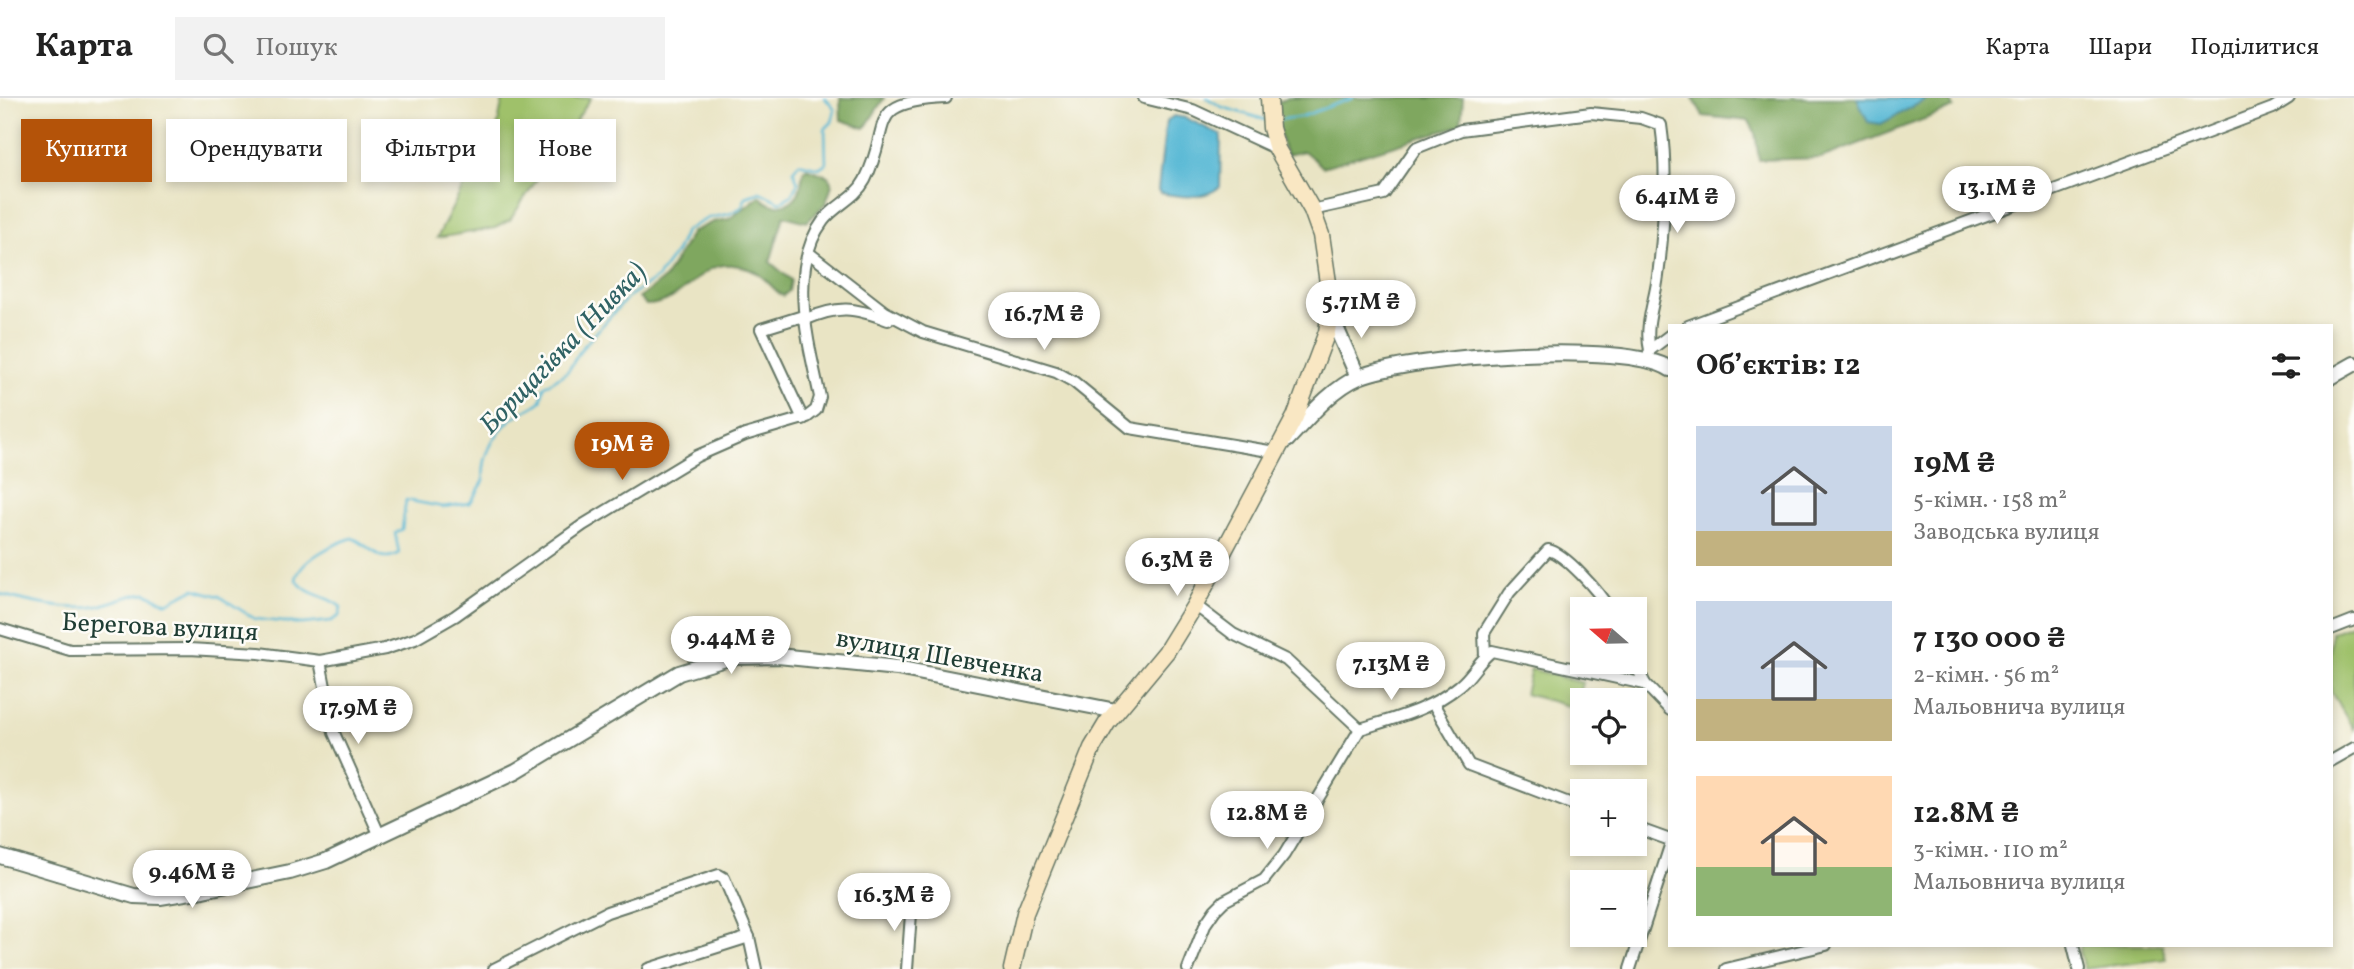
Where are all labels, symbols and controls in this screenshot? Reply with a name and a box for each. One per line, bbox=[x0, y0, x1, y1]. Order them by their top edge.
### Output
search box bbox=[175, 17, 665, 80]
text: Карта bbox=[35, 25, 133, 71]
icon: search bbox=[199, 29, 237, 67]
text: Пошук bbox=[255, 30, 338, 66]
text: Карта bbox=[1985, 31, 2050, 65]
text: Шари bbox=[2088, 31, 2152, 65]
text: Поділитися bbox=[2190, 31, 2319, 65]
chip: Купити bbox=[21, 119, 152, 182]
chip: Орендувати bbox=[166, 119, 347, 182]
chip: Фільтри bbox=[361, 119, 500, 182]
chip: Нове bbox=[514, 119, 616, 182]
pin: 13.1M ₴ bbox=[1932, 166, 2062, 226]
text: 13.1M ₴ bbox=[1958, 173, 2036, 205]
pin: 6.41M ₴ bbox=[1612, 176, 1742, 235]
text: 6.41M ₴ bbox=[1635, 182, 1719, 214]
water label: Борщагівка (Нивка) bbox=[471, 254, 656, 444]
pin: 5.71M ₴ bbox=[1296, 280, 1426, 340]
text: 5.71M ₴ bbox=[1322, 287, 1400, 319]
pin: 16.7M ₴ bbox=[979, 292, 1109, 352]
text: 16.7M ₴ bbox=[1004, 299, 1084, 331]
text: Об’єктів: 12 bbox=[1696, 345, 1861, 387]
icon: filters bbox=[2267, 347, 2305, 385]
pin: 19M ₴ bbox=[573, 422, 671, 482]
text: 19M ₴ bbox=[590, 429, 654, 461]
text: 19M ₴ bbox=[1913, 443, 1995, 485]
icon: home bbox=[1752, 454, 1836, 538]
text: 5-кімн. · 158 m² bbox=[1913, 485, 2067, 517]
text: Заводська вулиця bbox=[1913, 517, 2100, 549]
pin: 6.3M ₴ bbox=[1120, 538, 1234, 598]
text: 6.3M ₴ bbox=[1141, 545, 1213, 577]
north arrow bbox=[1570, 597, 1647, 674]
map controls bbox=[1570, 597, 1647, 947]
street label: Берегова вулиця bbox=[61, 605, 259, 651]
pin: 9.44M ₴ bbox=[666, 616, 796, 676]
text: 7 130 000 ₴ bbox=[1913, 618, 2066, 660]
street label: вулиця Шевченка bbox=[833, 621, 1046, 693]
text: 9.44M ₴ bbox=[687, 623, 775, 655]
icon: home bbox=[1752, 629, 1836, 713]
pin: 7.13M ₴ bbox=[1326, 642, 1456, 702]
text: 7.13M ₴ bbox=[1352, 649, 1430, 681]
text: 2-кімн. · 56 m² bbox=[1913, 660, 2059, 692]
pin: 17.9M ₴ bbox=[293, 686, 423, 746]
button: locate bbox=[1570, 688, 1647, 765]
text: Мальовнича вулиця bbox=[1913, 692, 2125, 724]
text: 17.9M ₴ bbox=[319, 693, 397, 725]
button: + bbox=[1570, 779, 1647, 856]
pin: 12.8M ₴ bbox=[1202, 792, 1332, 851]
text: 12.8M ₴ bbox=[1913, 793, 2019, 835]
text: 12.8M ₴ bbox=[1226, 798, 1308, 830]
icon: home bbox=[1752, 804, 1836, 888]
text: 3-кімн. · 110 m² bbox=[1913, 835, 2068, 867]
pin: 9.46M ₴ bbox=[127, 850, 257, 910]
text: 9.46M ₴ bbox=[149, 857, 235, 889]
text: Мальовнича вулиця bbox=[1913, 867, 2125, 899]
button: − bbox=[1570, 870, 1647, 947]
pin: 16.3M ₴ bbox=[829, 874, 959, 933]
text: 16.3M ₴ bbox=[854, 880, 934, 912]

